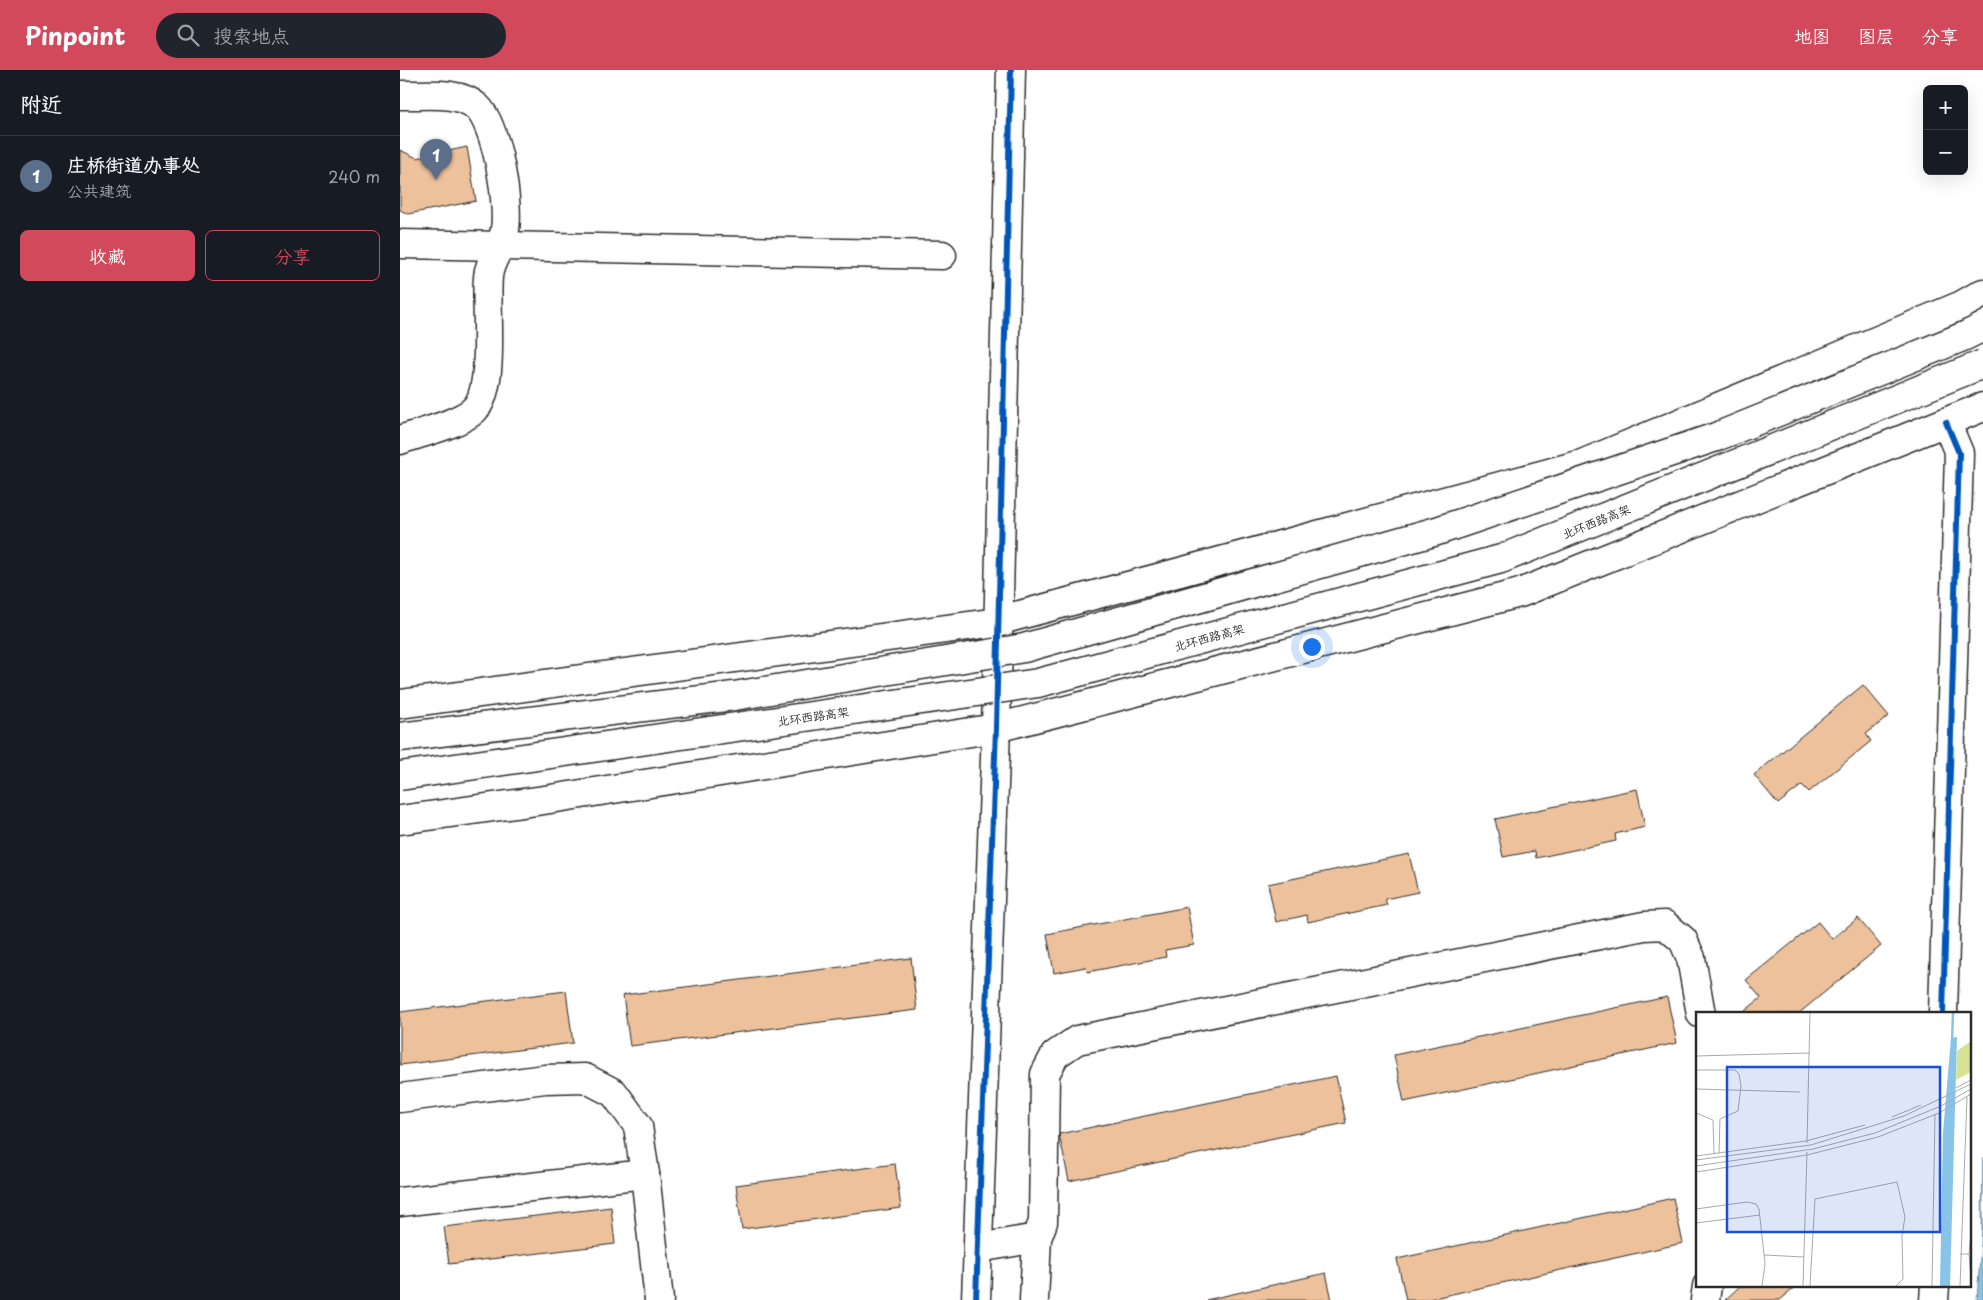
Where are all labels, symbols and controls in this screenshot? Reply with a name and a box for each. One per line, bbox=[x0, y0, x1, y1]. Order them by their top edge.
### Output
search box bbox=[156, 13, 506, 58]
text: Pinpoint bbox=[25, 17, 126, 53]
icon: search bbox=[174, 21, 202, 49]
text: 搜索地点 bbox=[214, 21, 290, 49]
text: 地图 bbox=[1794, 22, 1830, 49]
text: 图层 bbox=[1858, 22, 1894, 49]
text: 分享 bbox=[1922, 22, 1958, 49]
map controls bbox=[1923, 85, 1968, 175]
button: + bbox=[1923, 85, 1968, 130]
text: 附近 bbox=[20, 87, 62, 119]
button: − bbox=[1923, 130, 1968, 175]
pin: 1 bbox=[420, 139, 452, 180]
text: 庄桥街道办事处 bbox=[67, 150, 200, 178]
text: 1 bbox=[32, 164, 40, 188]
text: 240 m bbox=[328, 164, 380, 188]
text: 公共建筑 bbox=[67, 178, 131, 202]
button: 收藏 bbox=[20, 230, 195, 281]
button: 分享 bbox=[205, 230, 380, 281]
street label: 北环西路高架 bbox=[1559, 499, 1633, 543]
street label: 北环西路高架 bbox=[1172, 619, 1246, 655]
your location bbox=[1299, 634, 1325, 660]
street label: 北环西路高架 bbox=[776, 702, 850, 730]
inset map bbox=[1696, 1012, 1970, 1288]

